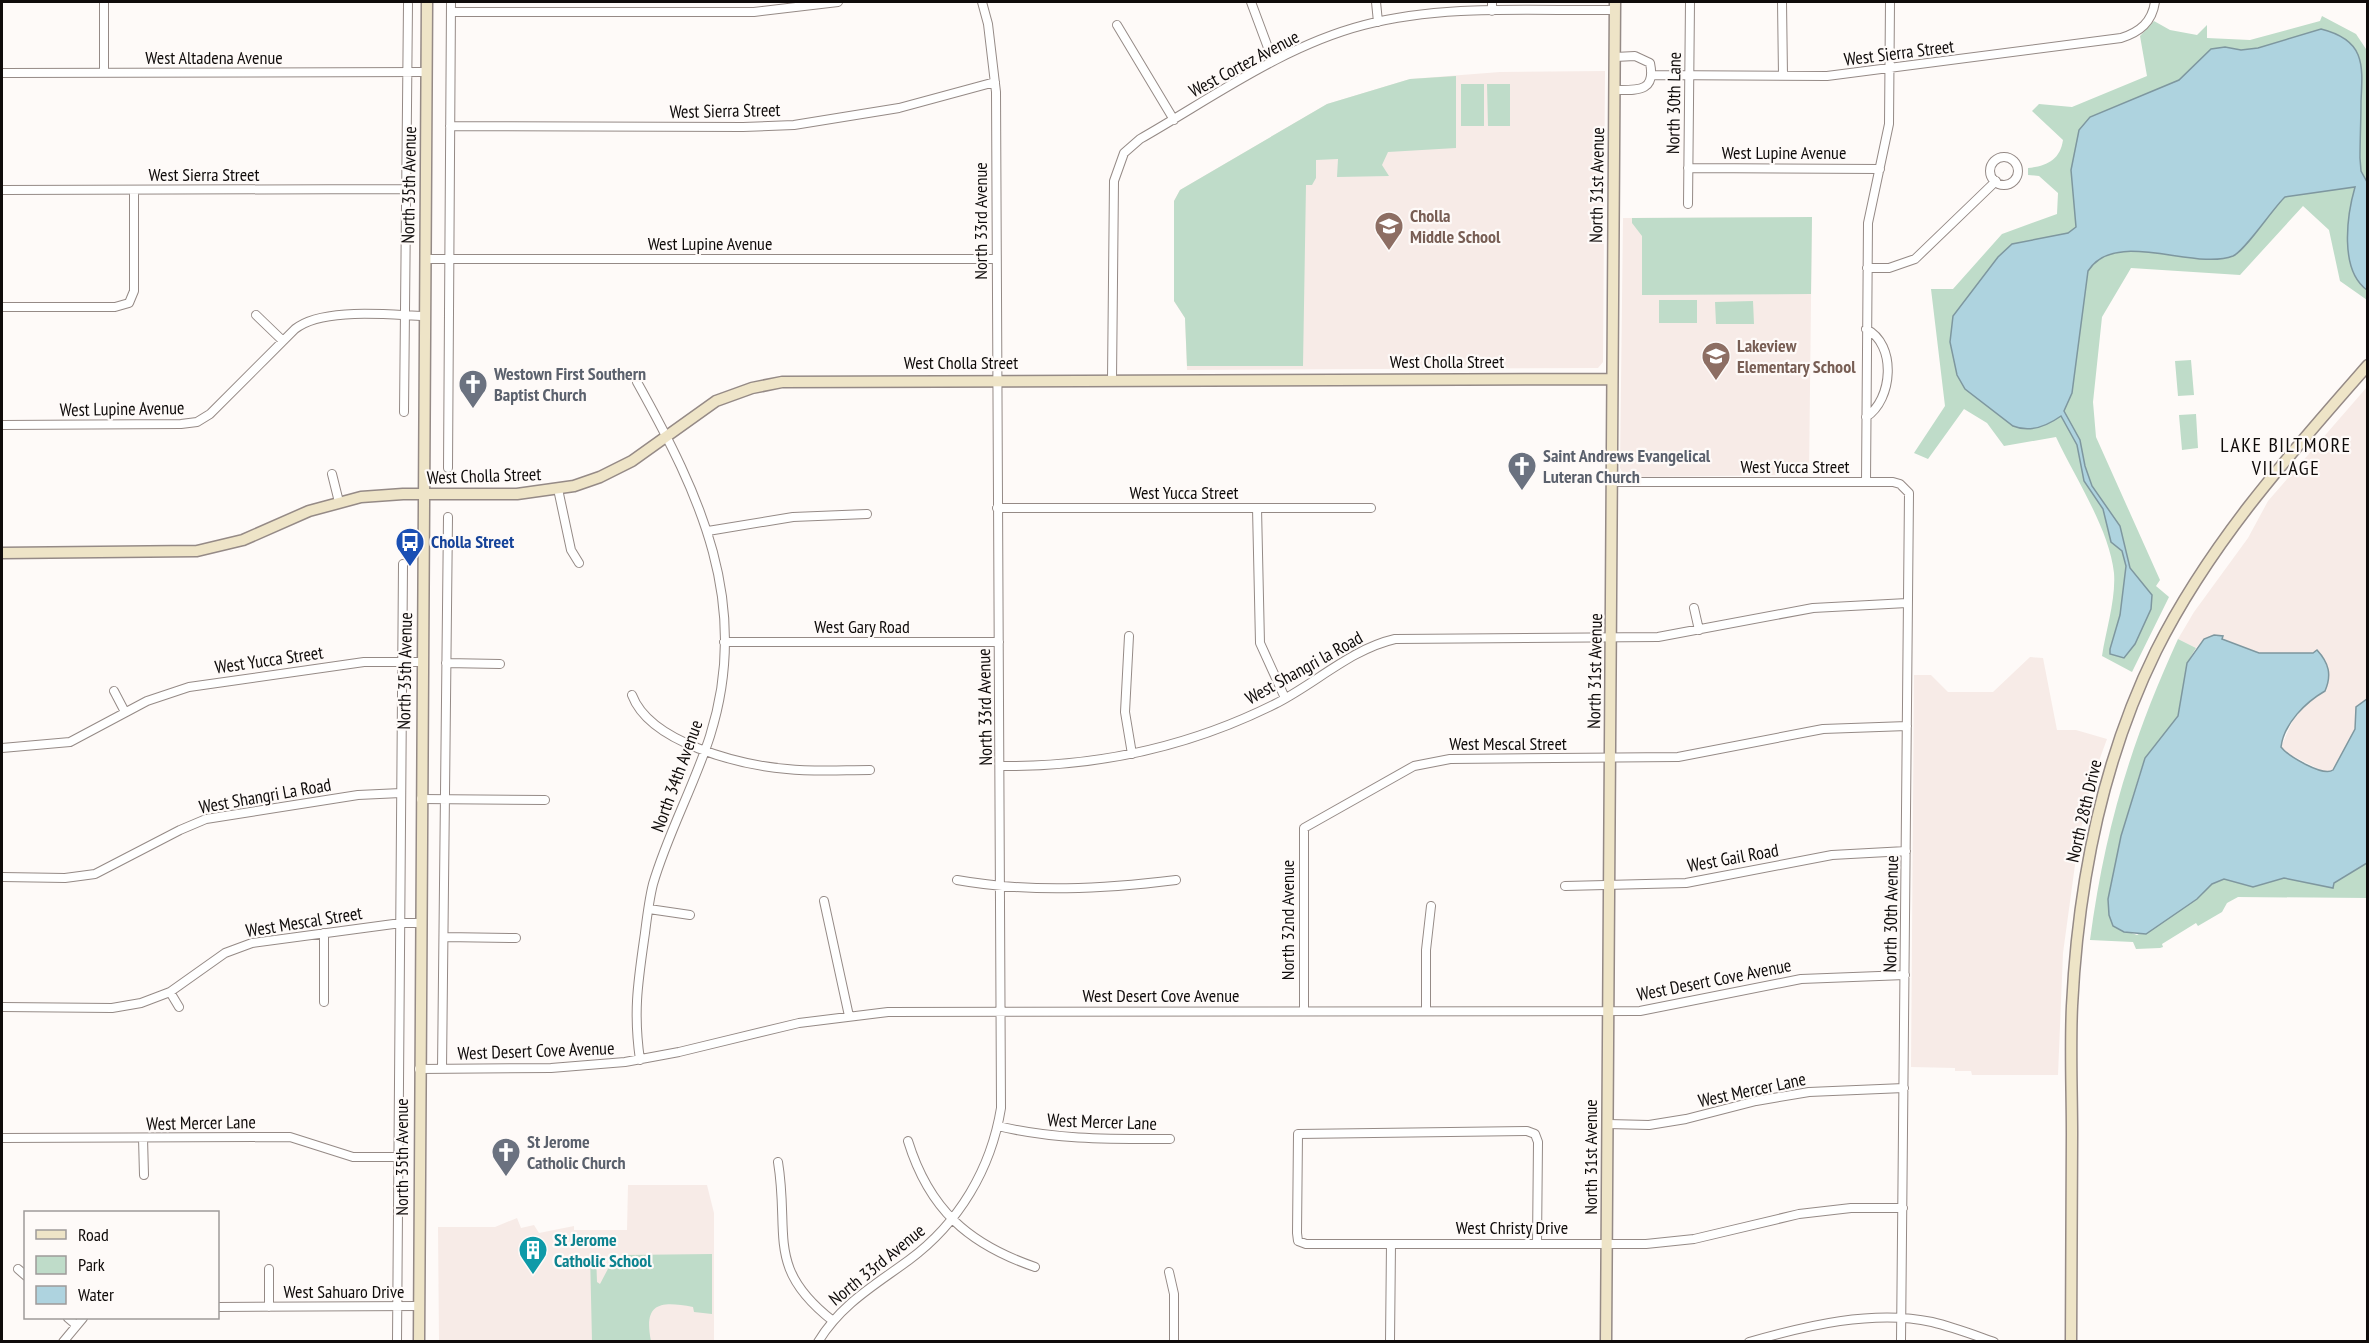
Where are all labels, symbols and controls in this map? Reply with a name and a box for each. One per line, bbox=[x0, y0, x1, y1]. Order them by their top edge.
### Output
street label: West Cortez Avenue bbox=[1185, 25, 1303, 102]
street label: West Sierra Street bbox=[1842, 34, 1955, 71]
street label: West Altadena Avenue bbox=[145, 46, 283, 69]
street label: North 30th Lane bbox=[1661, 52, 1686, 154]
street label: West Sierra Street bbox=[669, 98, 781, 123]
street label: North 35th Avenue bbox=[396, 126, 421, 244]
street label: North 31st Avenue bbox=[1584, 127, 1609, 243]
street label: West Lupine Avenue bbox=[1722, 141, 1846, 164]
street label: North 33rd Avenue bbox=[969, 162, 992, 280]
street label: West Sierra Street bbox=[149, 163, 260, 186]
place label: Cholla Middle School bbox=[1410, 204, 1501, 248]
school or university icon: Cholla Middle School bbox=[1373, 210, 1405, 252]
street label: West Lupine Avenue bbox=[648, 232, 772, 255]
place label: Lakeview Elementary School bbox=[1737, 334, 1856, 378]
school or university icon: Lakeview Elementary School bbox=[1700, 340, 1732, 382]
street label: West Cholla Street bbox=[1390, 350, 1504, 373]
street label: West Cholla Street bbox=[904, 351, 1018, 374]
place label: Westown First Southern Baptist Church bbox=[493, 362, 646, 406]
church icon: Westown First Southern Baptist Church bbox=[457, 368, 489, 410]
street label: West Lupine Avenue bbox=[59, 396, 185, 421]
district label: LAKE BILTMORE VILLAGE bbox=[2220, 432, 2352, 481]
place label: Saint Andrews Evangelical Luteran Church bbox=[1543, 444, 1711, 488]
church icon: Saint Andrews Evangelical Luteran Church bbox=[1506, 450, 1538, 492]
street label: West Yucca Street bbox=[1740, 455, 1850, 478]
street label: West Cholla Street bbox=[426, 462, 542, 489]
street label: West Yucca Street bbox=[1129, 481, 1239, 504]
bus stop icon: Cholla Street bbox=[394, 526, 426, 568]
place label: Cholla Street bbox=[431, 530, 515, 553]
street label: North 35th Avenue bbox=[392, 612, 417, 730]
street label: North 31st Avenue bbox=[1582, 613, 1607, 729]
street label: West Gary Road bbox=[814, 615, 910, 638]
street label: West Shangri la Road bbox=[1241, 626, 1367, 709]
street label: West Yucca Street bbox=[213, 641, 325, 678]
street label: North 33rd Avenue bbox=[972, 648, 997, 766]
street label: North 34th Avenue bbox=[646, 717, 707, 835]
street label: West Mescal Street bbox=[1449, 732, 1567, 755]
street label: North 28th Drive bbox=[2060, 757, 2107, 865]
street label: West Shangri La Road bbox=[197, 773, 333, 818]
street label: West Gail Road bbox=[1685, 838, 1780, 877]
street label: North 30th Avenue bbox=[1878, 855, 1903, 973]
street label: North 32nd Avenue bbox=[1276, 860, 1299, 980]
street label: West Mescal Street bbox=[244, 901, 364, 942]
street label: West Desert Cove Avenue bbox=[1635, 953, 1793, 1006]
street label: West Desert Cove Avenue bbox=[1083, 984, 1239, 1007]
street label: West Desert Cove Avenue bbox=[457, 1036, 615, 1065]
street label: West Mercer Lane bbox=[1696, 1067, 1808, 1112]
street label: North 35th Avenue bbox=[390, 1098, 413, 1216]
street label: North 31st Avenue bbox=[1579, 1099, 1602, 1215]
street label: West Mercer Lane bbox=[1047, 1108, 1157, 1135]
street label: West Mercer Lane bbox=[146, 1110, 256, 1135]
place label: St Jerome Catholic Church bbox=[527, 1130, 626, 1174]
church icon: St Jerome Catholic Church bbox=[490, 1136, 522, 1178]
legend bbox=[24, 1211, 219, 1319]
street label: West Christy Drive bbox=[1456, 1216, 1568, 1239]
street label: North 33rd Avenue bbox=[824, 1219, 930, 1310]
text: Road bbox=[78, 1223, 109, 1246]
place label: St Jerome Catholic School bbox=[554, 1228, 652, 1272]
building icon: St Jerome Catholic School bbox=[517, 1234, 549, 1276]
text: Park bbox=[78, 1253, 105, 1276]
street label: West Sahuaro Drive bbox=[284, 1280, 404, 1303]
text: Water bbox=[78, 1283, 114, 1306]

